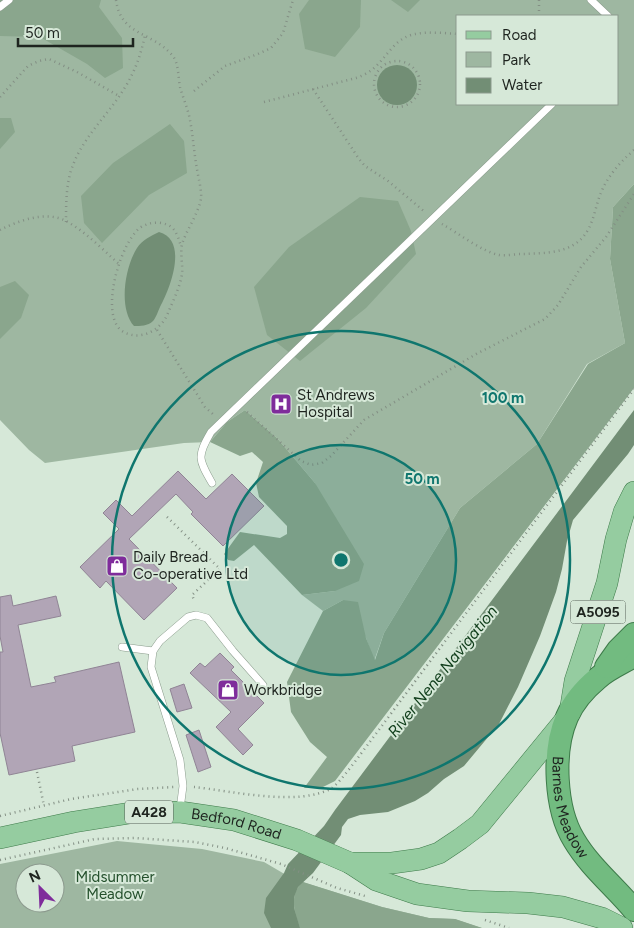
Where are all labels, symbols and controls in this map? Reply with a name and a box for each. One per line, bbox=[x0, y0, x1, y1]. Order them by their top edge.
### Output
scale bar bbox=[18, 15, 132, 47]
legend bbox=[456, 15, 619, 105]
text: 50 m bbox=[25, 24, 60, 42]
text: Road bbox=[502, 26, 537, 44]
text: Park bbox=[502, 51, 531, 69]
text: Water bbox=[502, 76, 542, 94]
place label: St Andrews Hospital bbox=[297, 386, 375, 421]
text: 100 m bbox=[482, 389, 524, 407]
hospital icon: St Andrews Hospital bbox=[269, 392, 293, 416]
text: 50 m bbox=[404, 470, 440, 488]
place label: Daily Bread Co-operative Ltd bbox=[133, 548, 248, 583]
centre of rings bbox=[332, 551, 350, 569]
shop icon: Daily Bread Co-operative Ltd bbox=[105, 554, 129, 578]
road number: A5095 bbox=[570, 600, 626, 624]
water label: River Nene Navigation bbox=[384, 602, 501, 741]
shop icon: Workbridge bbox=[216, 678, 240, 702]
place label: Workbridge bbox=[244, 681, 322, 699]
street label: Barnes Meadow bbox=[548, 755, 593, 862]
road number: A428 bbox=[125, 800, 173, 824]
street label: Bedford Road bbox=[190, 805, 284, 843]
north arrow bbox=[15, 863, 65, 913]
text: N bbox=[27, 867, 43, 887]
park label: Midsummer Meadow bbox=[75, 868, 155, 903]

